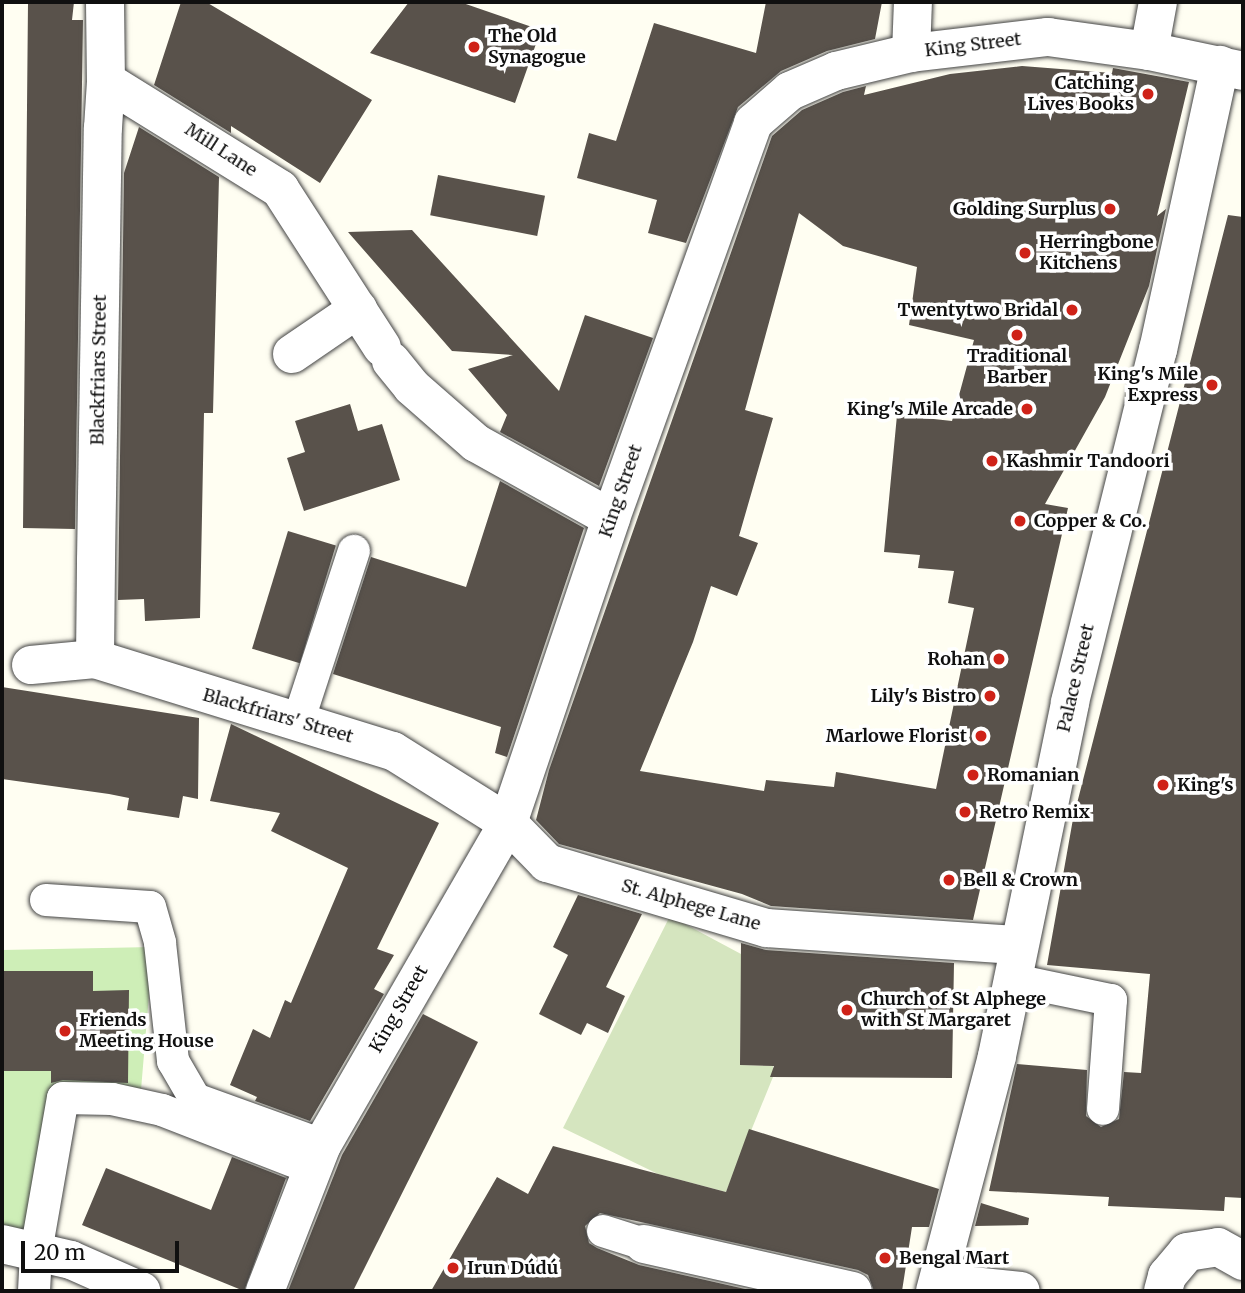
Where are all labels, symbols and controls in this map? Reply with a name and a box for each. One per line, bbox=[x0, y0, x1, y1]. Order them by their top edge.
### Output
place label: The Old Synagogue bbox=[488, 26, 586, 68]
street label: King Street bbox=[923, 28, 1023, 62]
marker: The Old Synagogue bbox=[466, 39, 482, 55]
place label: Catching Lives Books bbox=[1027, 73, 1134, 116]
marker: Catching Lives Books bbox=[1140, 86, 1156, 102]
street label: Mill Lane bbox=[181, 119, 261, 181]
place label: Golding Surplus bbox=[953, 198, 1096, 220]
marker: Golding Surplus bbox=[1102, 201, 1118, 217]
place label: Herringbone Kitchens bbox=[1039, 232, 1154, 274]
marker: Herringbone Kitchens bbox=[1017, 245, 1033, 261]
street label: Blackfriars Street bbox=[87, 294, 111, 446]
place label: Twentytwo Bridal bbox=[898, 299, 1058, 321]
marker: Twentytwo Bridal bbox=[1064, 302, 1080, 318]
marker: Traditional Barber bbox=[1009, 327, 1025, 343]
place label: Traditional Barber bbox=[967, 346, 1067, 388]
place label: King's Mile Express bbox=[1097, 364, 1198, 406]
marker: King's Mile Express bbox=[1204, 377, 1220, 393]
place label: King's Mile Arcade bbox=[847, 398, 1013, 420]
marker: King's Mile Arcade bbox=[1019, 401, 1035, 417]
street label: King Street bbox=[595, 442, 647, 540]
place label: Kashmir Tandoori bbox=[1006, 450, 1170, 472]
marker: Kashmir Tandoori bbox=[984, 453, 1000, 469]
place label: Copper & Co. bbox=[1034, 510, 1147, 532]
marker: Copper & Co. bbox=[1012, 513, 1028, 529]
street label: Palace Street bbox=[1053, 622, 1099, 734]
place label: Rohan bbox=[927, 648, 985, 670]
marker: Rohan bbox=[991, 651, 1007, 667]
street label: Blackfriars' Street bbox=[200, 684, 356, 748]
place label: Lily's Bistro bbox=[870, 685, 976, 707]
marker: Lily's Bistro bbox=[982, 688, 998, 704]
place label: Marlowe Florist bbox=[826, 725, 967, 747]
marker: Marlowe Florist bbox=[973, 728, 989, 744]
place label: Romanian bbox=[987, 764, 1079, 786]
marker: Romanian bbox=[965, 767, 981, 783]
place label: King's bbox=[1177, 774, 1234, 796]
marker: King's bbox=[1155, 777, 1171, 793]
place label: Retro Remix bbox=[979, 801, 1090, 823]
marker: Retro Remix bbox=[957, 804, 973, 820]
place label: Bell & Crown bbox=[963, 869, 1078, 891]
marker: Bell & Crown bbox=[941, 872, 957, 888]
street label: St. Alphege Lane bbox=[619, 875, 763, 935]
street label: King Street bbox=[365, 962, 433, 1056]
place label: Church of St Alphege with St Margaret bbox=[861, 989, 1046, 1032]
marker: Church of St Alphege with St Margaret bbox=[839, 1002, 855, 1018]
place label: Friends Meeting House bbox=[79, 1010, 214, 1052]
marker: Friends Meeting House bbox=[57, 1023, 73, 1039]
scale bar bbox=[24, 1226, 182, 1270]
text: 20 m bbox=[34, 1239, 85, 1266]
place label: Bengal Mart bbox=[899, 1247, 1009, 1269]
marker: Bengal Mart bbox=[877, 1250, 893, 1266]
place label: Irun Dúdú bbox=[467, 1257, 558, 1279]
marker: Irun Dúdú bbox=[445, 1260, 461, 1276]

